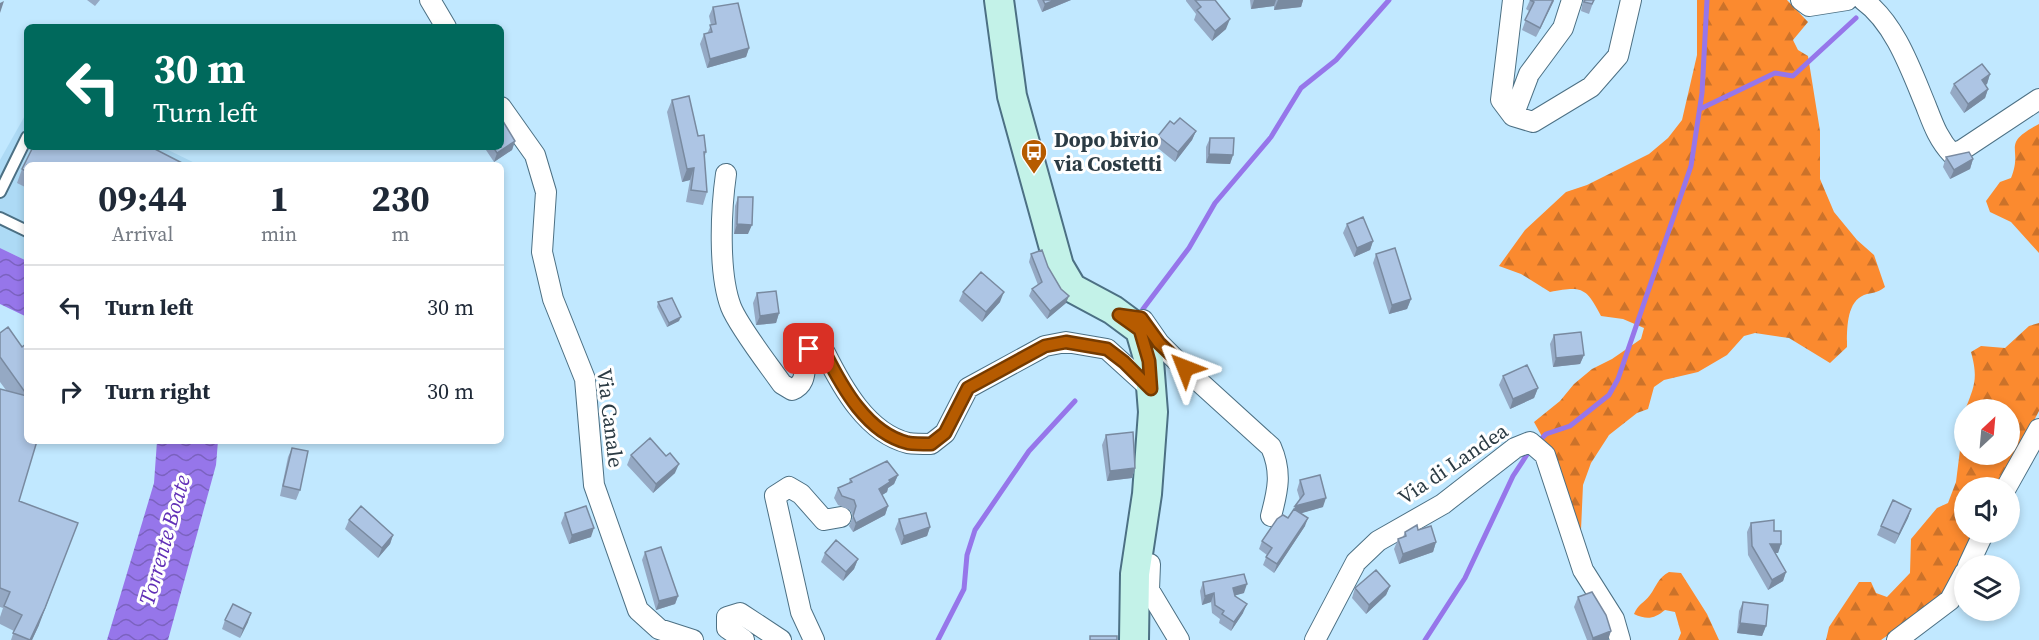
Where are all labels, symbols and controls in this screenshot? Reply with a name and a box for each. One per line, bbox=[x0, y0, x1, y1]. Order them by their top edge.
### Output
text: 30 m bbox=[153, 39, 246, 97]
icon: left bbox=[54, 48, 132, 126]
text: Turn left bbox=[153, 94, 257, 131]
place label: Dopo bivio via Costetti bbox=[1053, 125, 1162, 178]
bus stop icon: Dopo bivio via Costetti bbox=[1019, 137, 1049, 175]
text: 09:44 bbox=[98, 174, 187, 223]
text: 1 bbox=[269, 174, 289, 223]
text: 230 bbox=[371, 174, 430, 223]
text: Arrival bbox=[112, 220, 173, 248]
text: min bbox=[261, 220, 297, 248]
text: m bbox=[392, 220, 410, 248]
icon: left bbox=[54, 291, 87, 324]
text: Turn left bbox=[105, 292, 193, 322]
text: 30 m bbox=[427, 292, 474, 322]
pin bbox=[783, 323, 834, 374]
icon: arrive bbox=[792, 332, 825, 365]
position arrow bbox=[1153, 336, 1217, 400]
street label: Via Canale bbox=[590, 367, 631, 469]
icon: right bbox=[54, 375, 87, 408]
text: Turn right bbox=[105, 376, 210, 406]
text: 30 m bbox=[427, 376, 474, 406]
north arrow bbox=[1954, 399, 2020, 465]
map controls bbox=[1954, 399, 2020, 621]
street label: Via di Landea bbox=[1392, 416, 1514, 511]
water label: Torrente Boate bbox=[131, 472, 197, 608]
button: sound bbox=[1954, 477, 2020, 543]
button: layers bbox=[1954, 555, 2020, 621]

